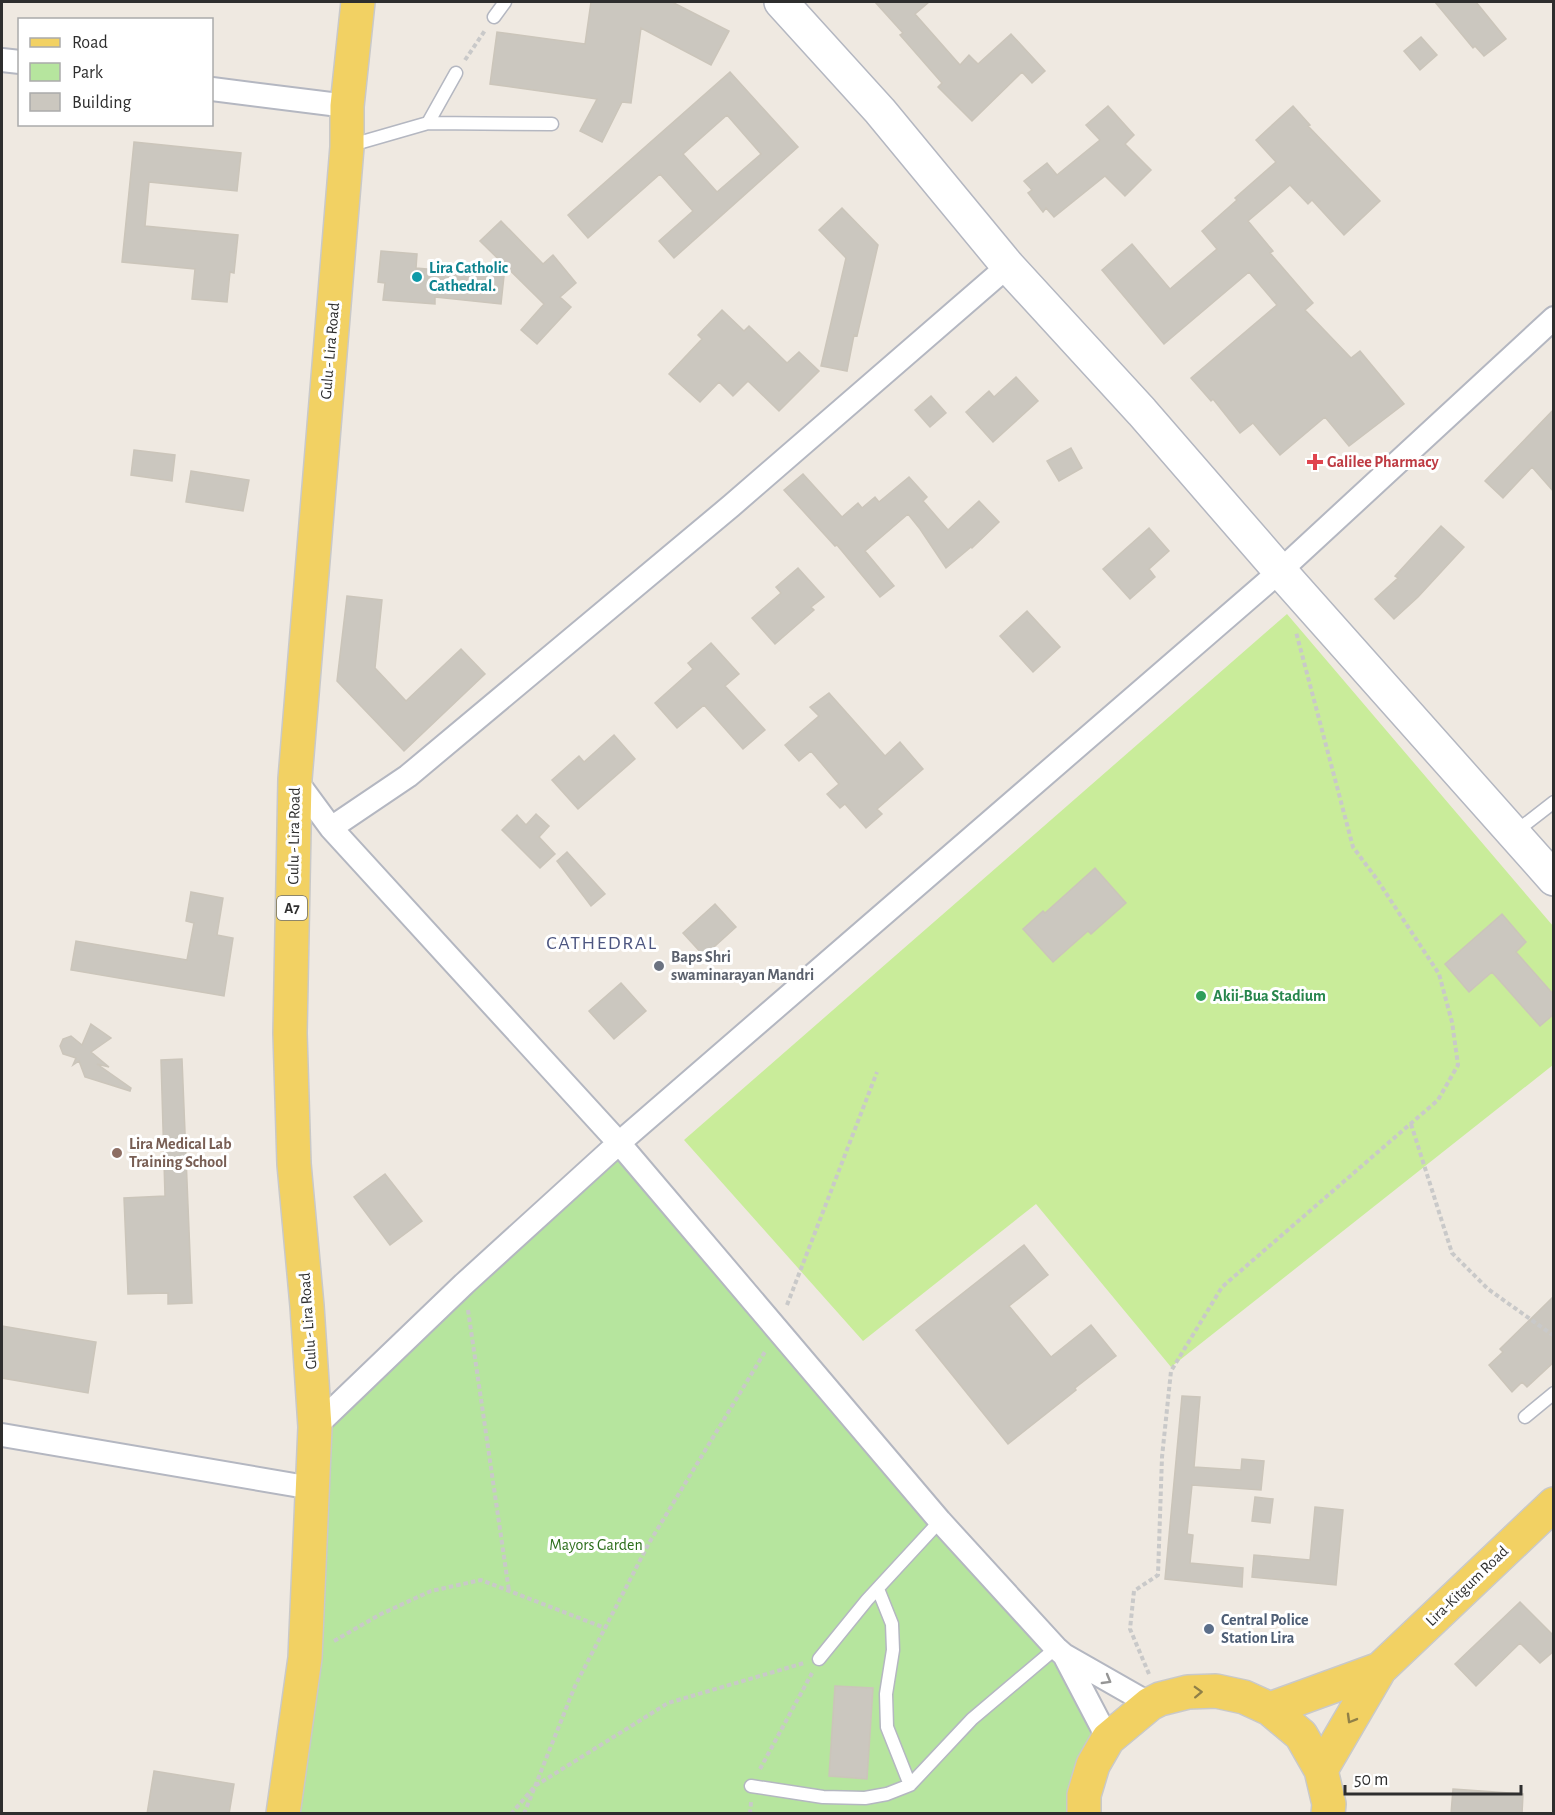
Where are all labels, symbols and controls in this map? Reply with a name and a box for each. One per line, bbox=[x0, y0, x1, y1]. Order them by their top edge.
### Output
legend bbox=[18, 18, 213, 126]
text: Road bbox=[72, 34, 108, 52]
text: Park bbox=[72, 64, 104, 82]
text: Building bbox=[72, 94, 132, 112]
place label: Lira Catholic Cathedral. bbox=[429, 260, 508, 294]
marker: Lira Catholic Cathedral. bbox=[410, 270, 424, 284]
street label: Gulu - Lira Road bbox=[318, 302, 342, 400]
place label: Galilee Pharmacy bbox=[1327, 454, 1440, 471]
marker: Galilee Pharmacy bbox=[1308, 455, 1322, 469]
street label: Gulu - Lira Road bbox=[285, 787, 303, 885]
road number: A7 bbox=[277, 896, 307, 920]
district label: CATHEDRAL bbox=[546, 933, 658, 953]
place label: Baps Shri swaminarayan Mandri bbox=[671, 949, 814, 984]
marker: Baps Shri swaminarayan Mandri bbox=[652, 959, 666, 973]
place label: Akii-Bua Stadium bbox=[1213, 988, 1326, 1004]
marker: Akii-Bua Stadium bbox=[1194, 989, 1208, 1003]
place label: Lira Medical Lab Training School bbox=[129, 1136, 232, 1170]
marker: Lira Medical Lab Training School bbox=[110, 1146, 124, 1160]
street label: Gulu - Lira Road bbox=[297, 1272, 319, 1370]
park label: Mayors Garden bbox=[549, 1537, 643, 1554]
street label: Lira-Kitgum Road bbox=[1423, 1543, 1511, 1629]
place label: Central Police Station Lira bbox=[1221, 1612, 1309, 1646]
marker: Central Police Station Lira bbox=[1202, 1622, 1216, 1636]
one-way arrow bbox=[1101, 1672, 1111, 1684]
one-way arrow bbox=[1194, 1685, 1203, 1698]
one-way arrow bbox=[1346, 1713, 1358, 1723]
scale bar bbox=[1345, 1758, 1520, 1796]
text: 50 m bbox=[1354, 1771, 1388, 1789]

